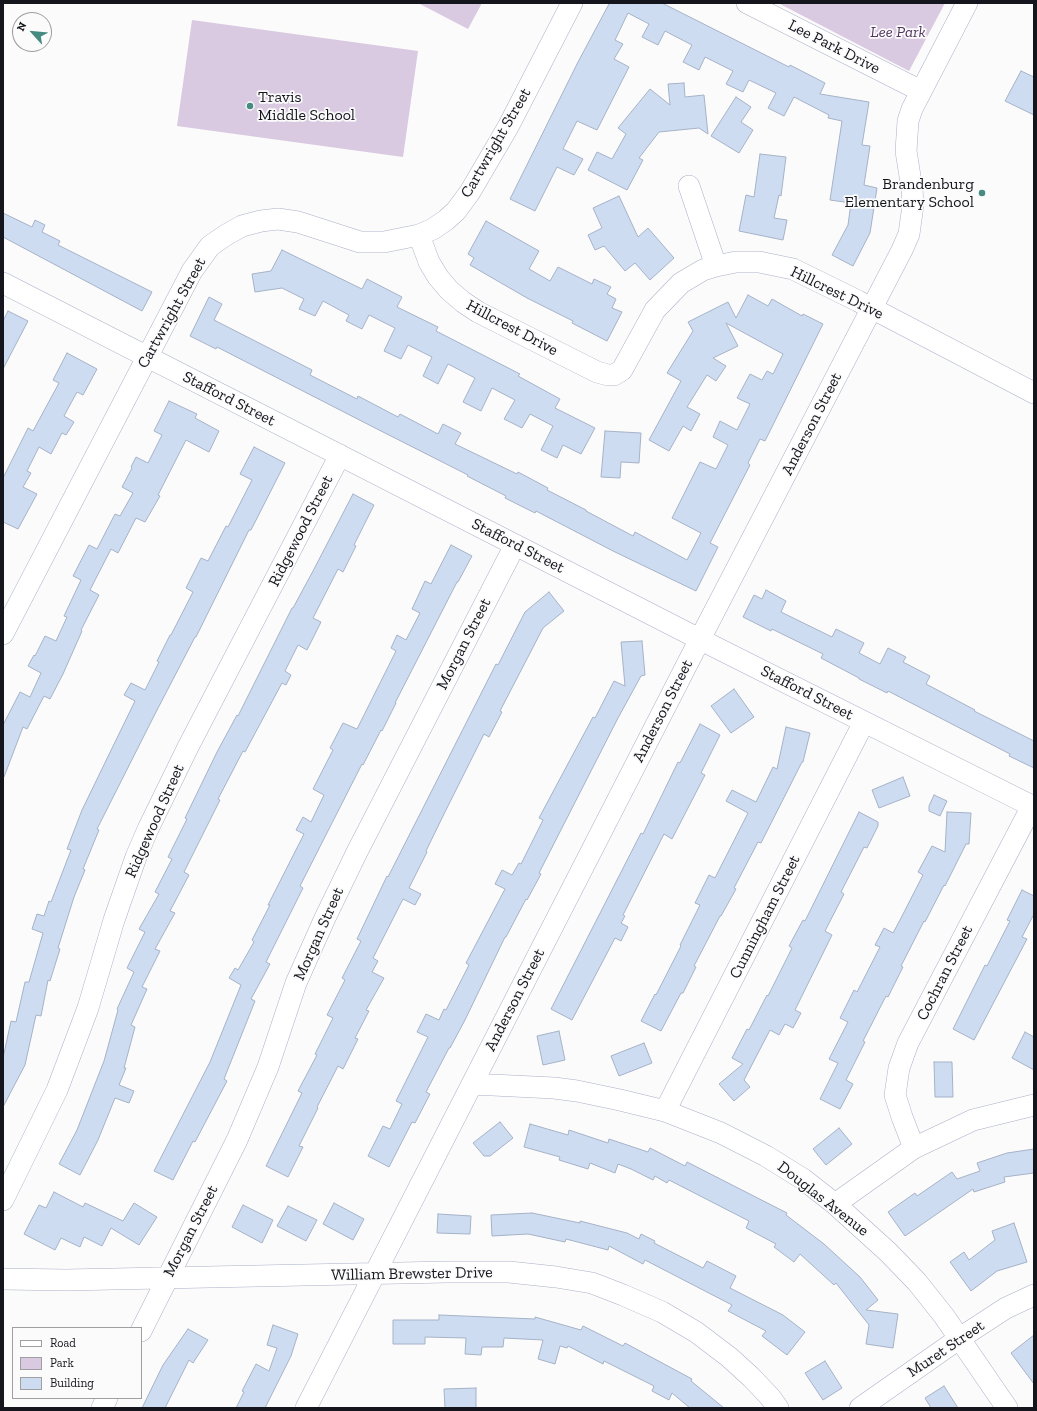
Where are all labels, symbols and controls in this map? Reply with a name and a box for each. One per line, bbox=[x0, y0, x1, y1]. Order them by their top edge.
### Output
north arrow bbox=[12, 12, 52, 52]
street label: Lee Park Drive bbox=[785, 16, 883, 78]
text: N bbox=[14, 20, 29, 33]
park label: Lee Park bbox=[870, 22, 926, 42]
street label: Cartwright Street bbox=[457, 85, 535, 201]
place label: Travis Middle School bbox=[258, 87, 355, 125]
marker: Travis Middle School bbox=[245, 101, 255, 111]
place label: Brandenburg Elementary School bbox=[845, 174, 974, 212]
marker: Brandenburg Elementary School bbox=[977, 188, 987, 198]
street label: Cartwright Street bbox=[134, 254, 210, 372]
street label: Hillcrest Drive bbox=[787, 262, 887, 324]
street label: Hillcrest Drive bbox=[463, 296, 561, 360]
street label: Stafford Street bbox=[179, 367, 279, 431]
street label: Anderson Street bbox=[778, 369, 846, 479]
street label: Ridgewood Street bbox=[265, 472, 337, 590]
street label: Stafford Street bbox=[468, 514, 568, 578]
street label: Morgan Street bbox=[433, 595, 495, 693]
street label: Anderson Street bbox=[629, 656, 697, 766]
street label: Stafford Street bbox=[757, 661, 857, 725]
street label: Ridgewood Street bbox=[121, 761, 189, 881]
street label: Cunningham Street bbox=[725, 852, 805, 982]
street label: Morgan Street bbox=[290, 884, 348, 984]
street label: Cochran Street bbox=[913, 922, 977, 1024]
street label: Anderson Street bbox=[481, 945, 549, 1055]
street label: Douglas Avenue bbox=[774, 1157, 872, 1241]
street label: Morgan Street bbox=[160, 1182, 222, 1280]
street label: William Brewster Drive bbox=[331, 1263, 493, 1285]
street label: Muret Street bbox=[904, 1316, 988, 1382]
legend bbox=[12, 1327, 142, 1399]
text: Road bbox=[50, 1336, 76, 1350]
text: Park bbox=[50, 1356, 74, 1370]
text: Building bbox=[50, 1376, 94, 1390]

